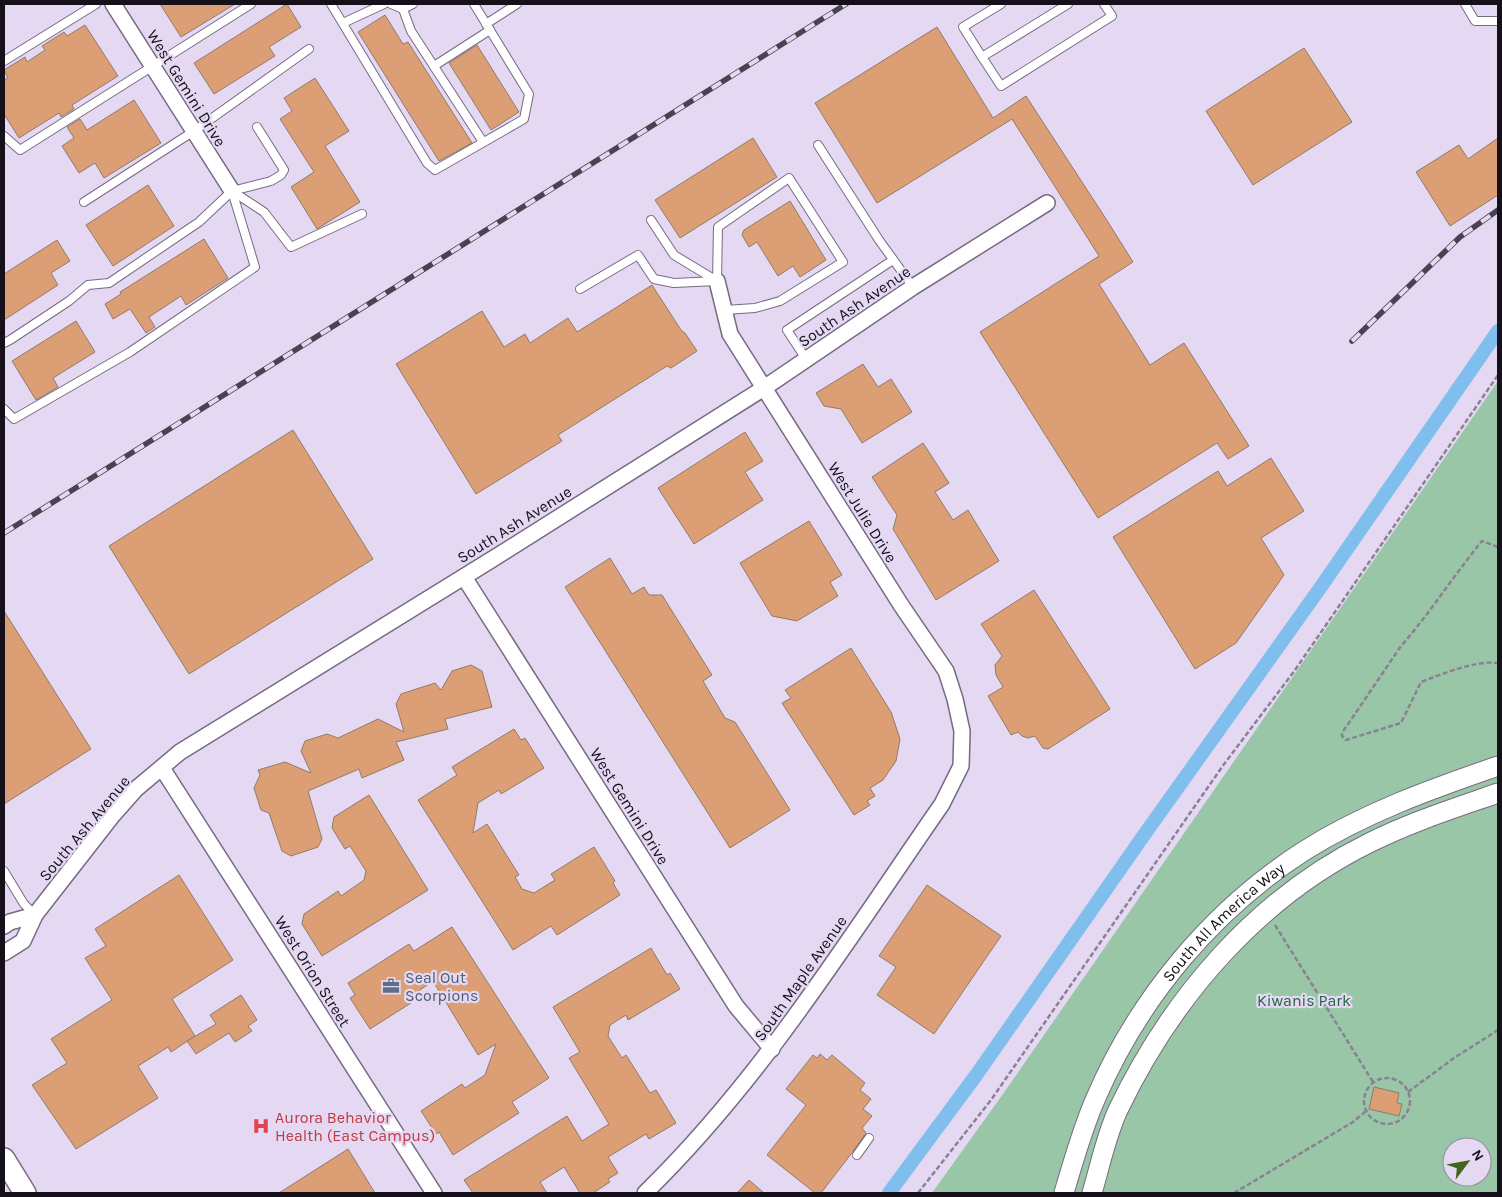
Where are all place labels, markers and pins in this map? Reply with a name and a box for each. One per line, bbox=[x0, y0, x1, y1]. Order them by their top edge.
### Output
place label: Seal Out Scorpions bbox=[405, 968, 478, 1005]
office icon: Seal Out Scorpions bbox=[381, 976, 401, 996]
place label: Aurora Behavior Health (East Campus) bbox=[275, 1108, 435, 1145]
hospital icon: Aurora Behavior Health (East Campus) bbox=[251, 1116, 271, 1136]

